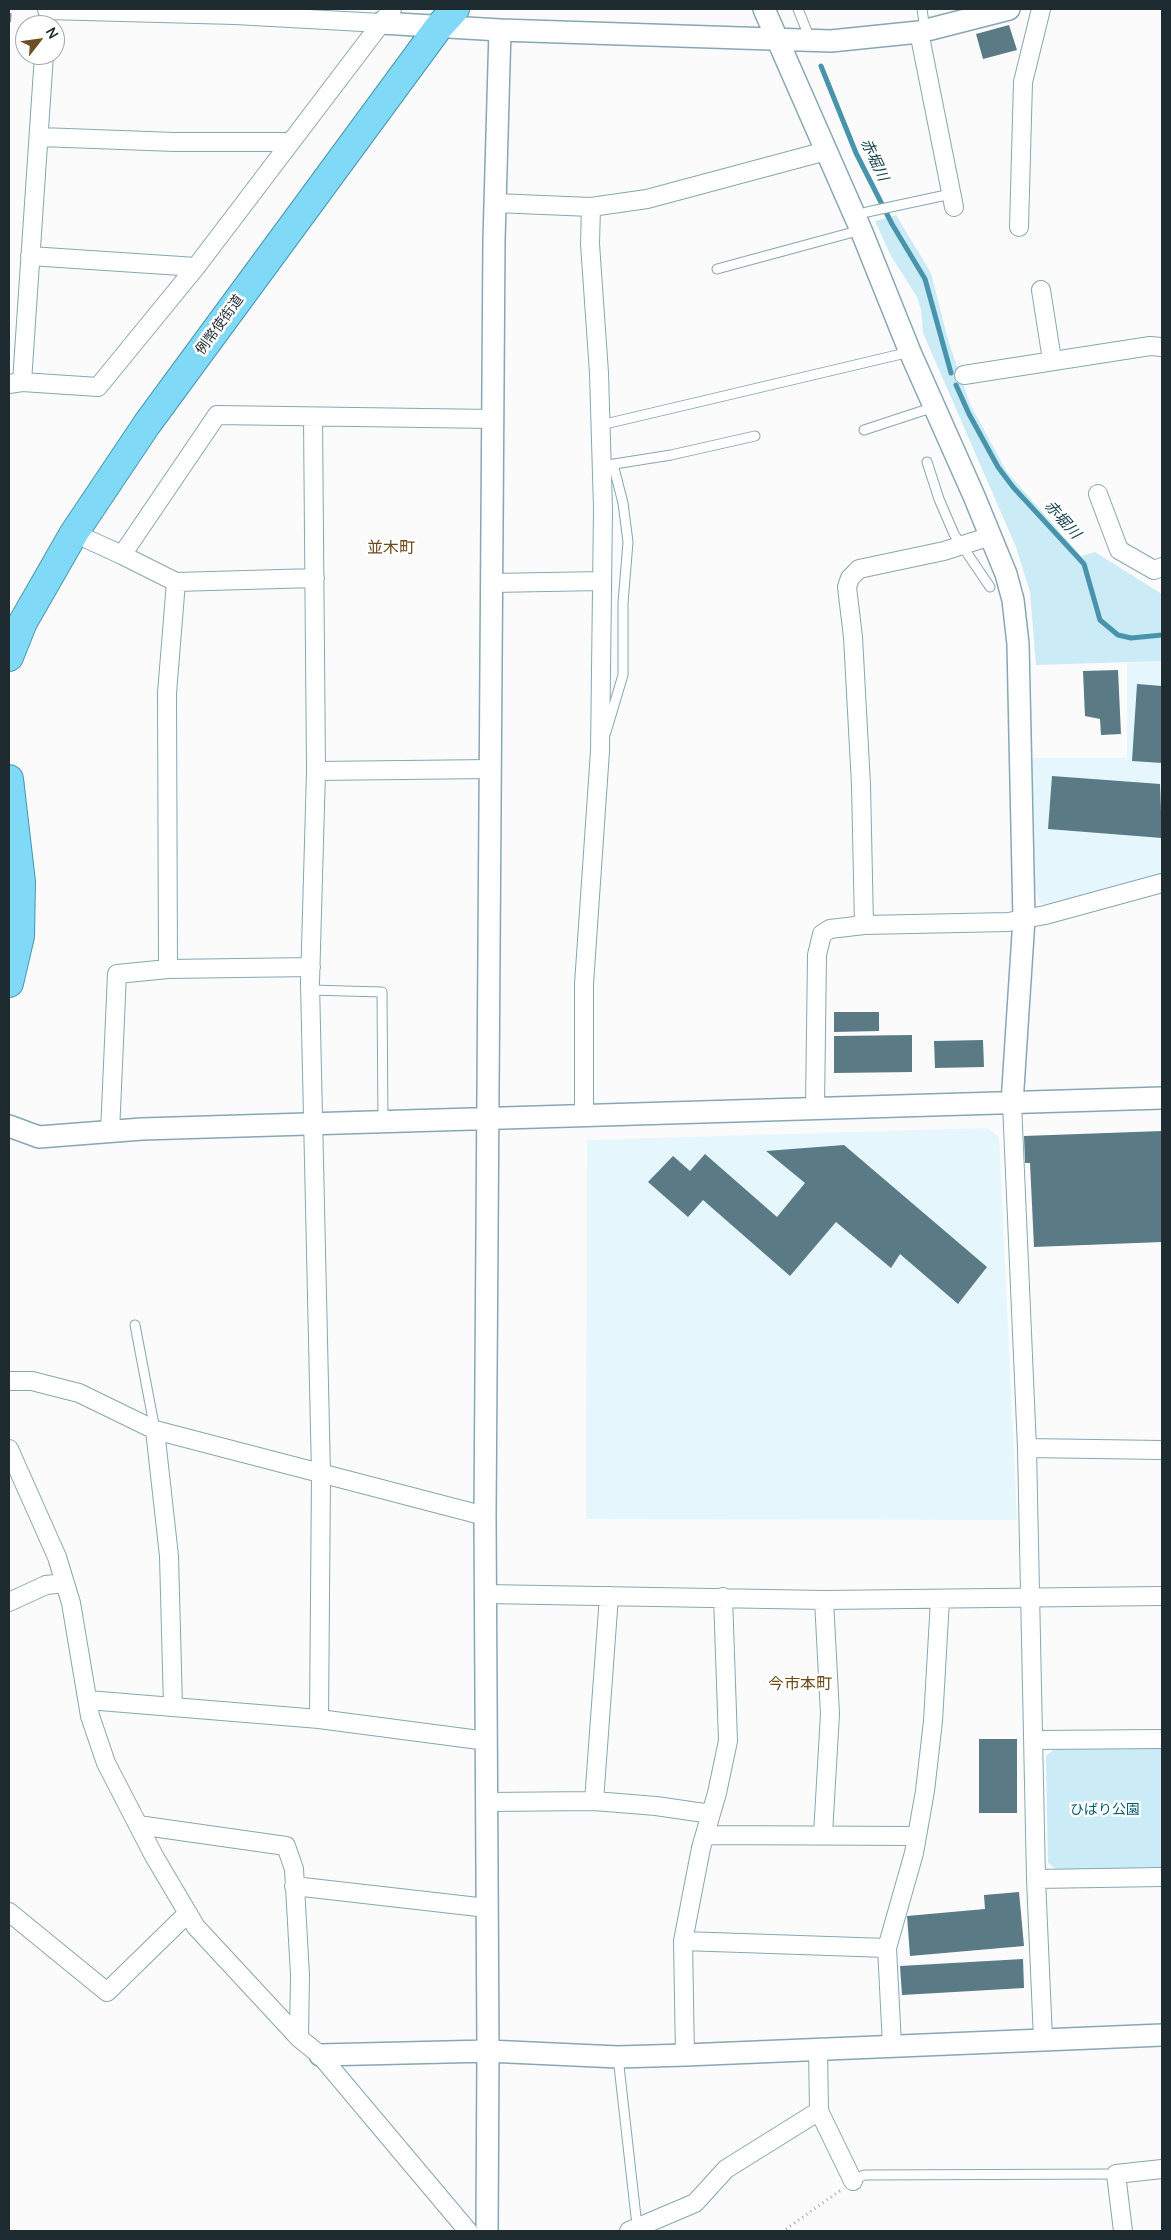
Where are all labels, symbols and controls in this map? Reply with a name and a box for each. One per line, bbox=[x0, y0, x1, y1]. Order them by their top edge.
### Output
north arrow bbox=[15, 15, 65, 65]
text: N bbox=[42, 24, 63, 42]
water label: 赤堀川 bbox=[856, 136, 892, 184]
street label: 例幣使街道 bbox=[193, 292, 247, 358]
water label: 赤堀川 bbox=[1040, 497, 1084, 543]
district label: 並木町 bbox=[367, 539, 415, 559]
district label: 今市本町 bbox=[768, 1675, 832, 1695]
park label: ひばり公園 bbox=[1070, 1802, 1140, 1818]

